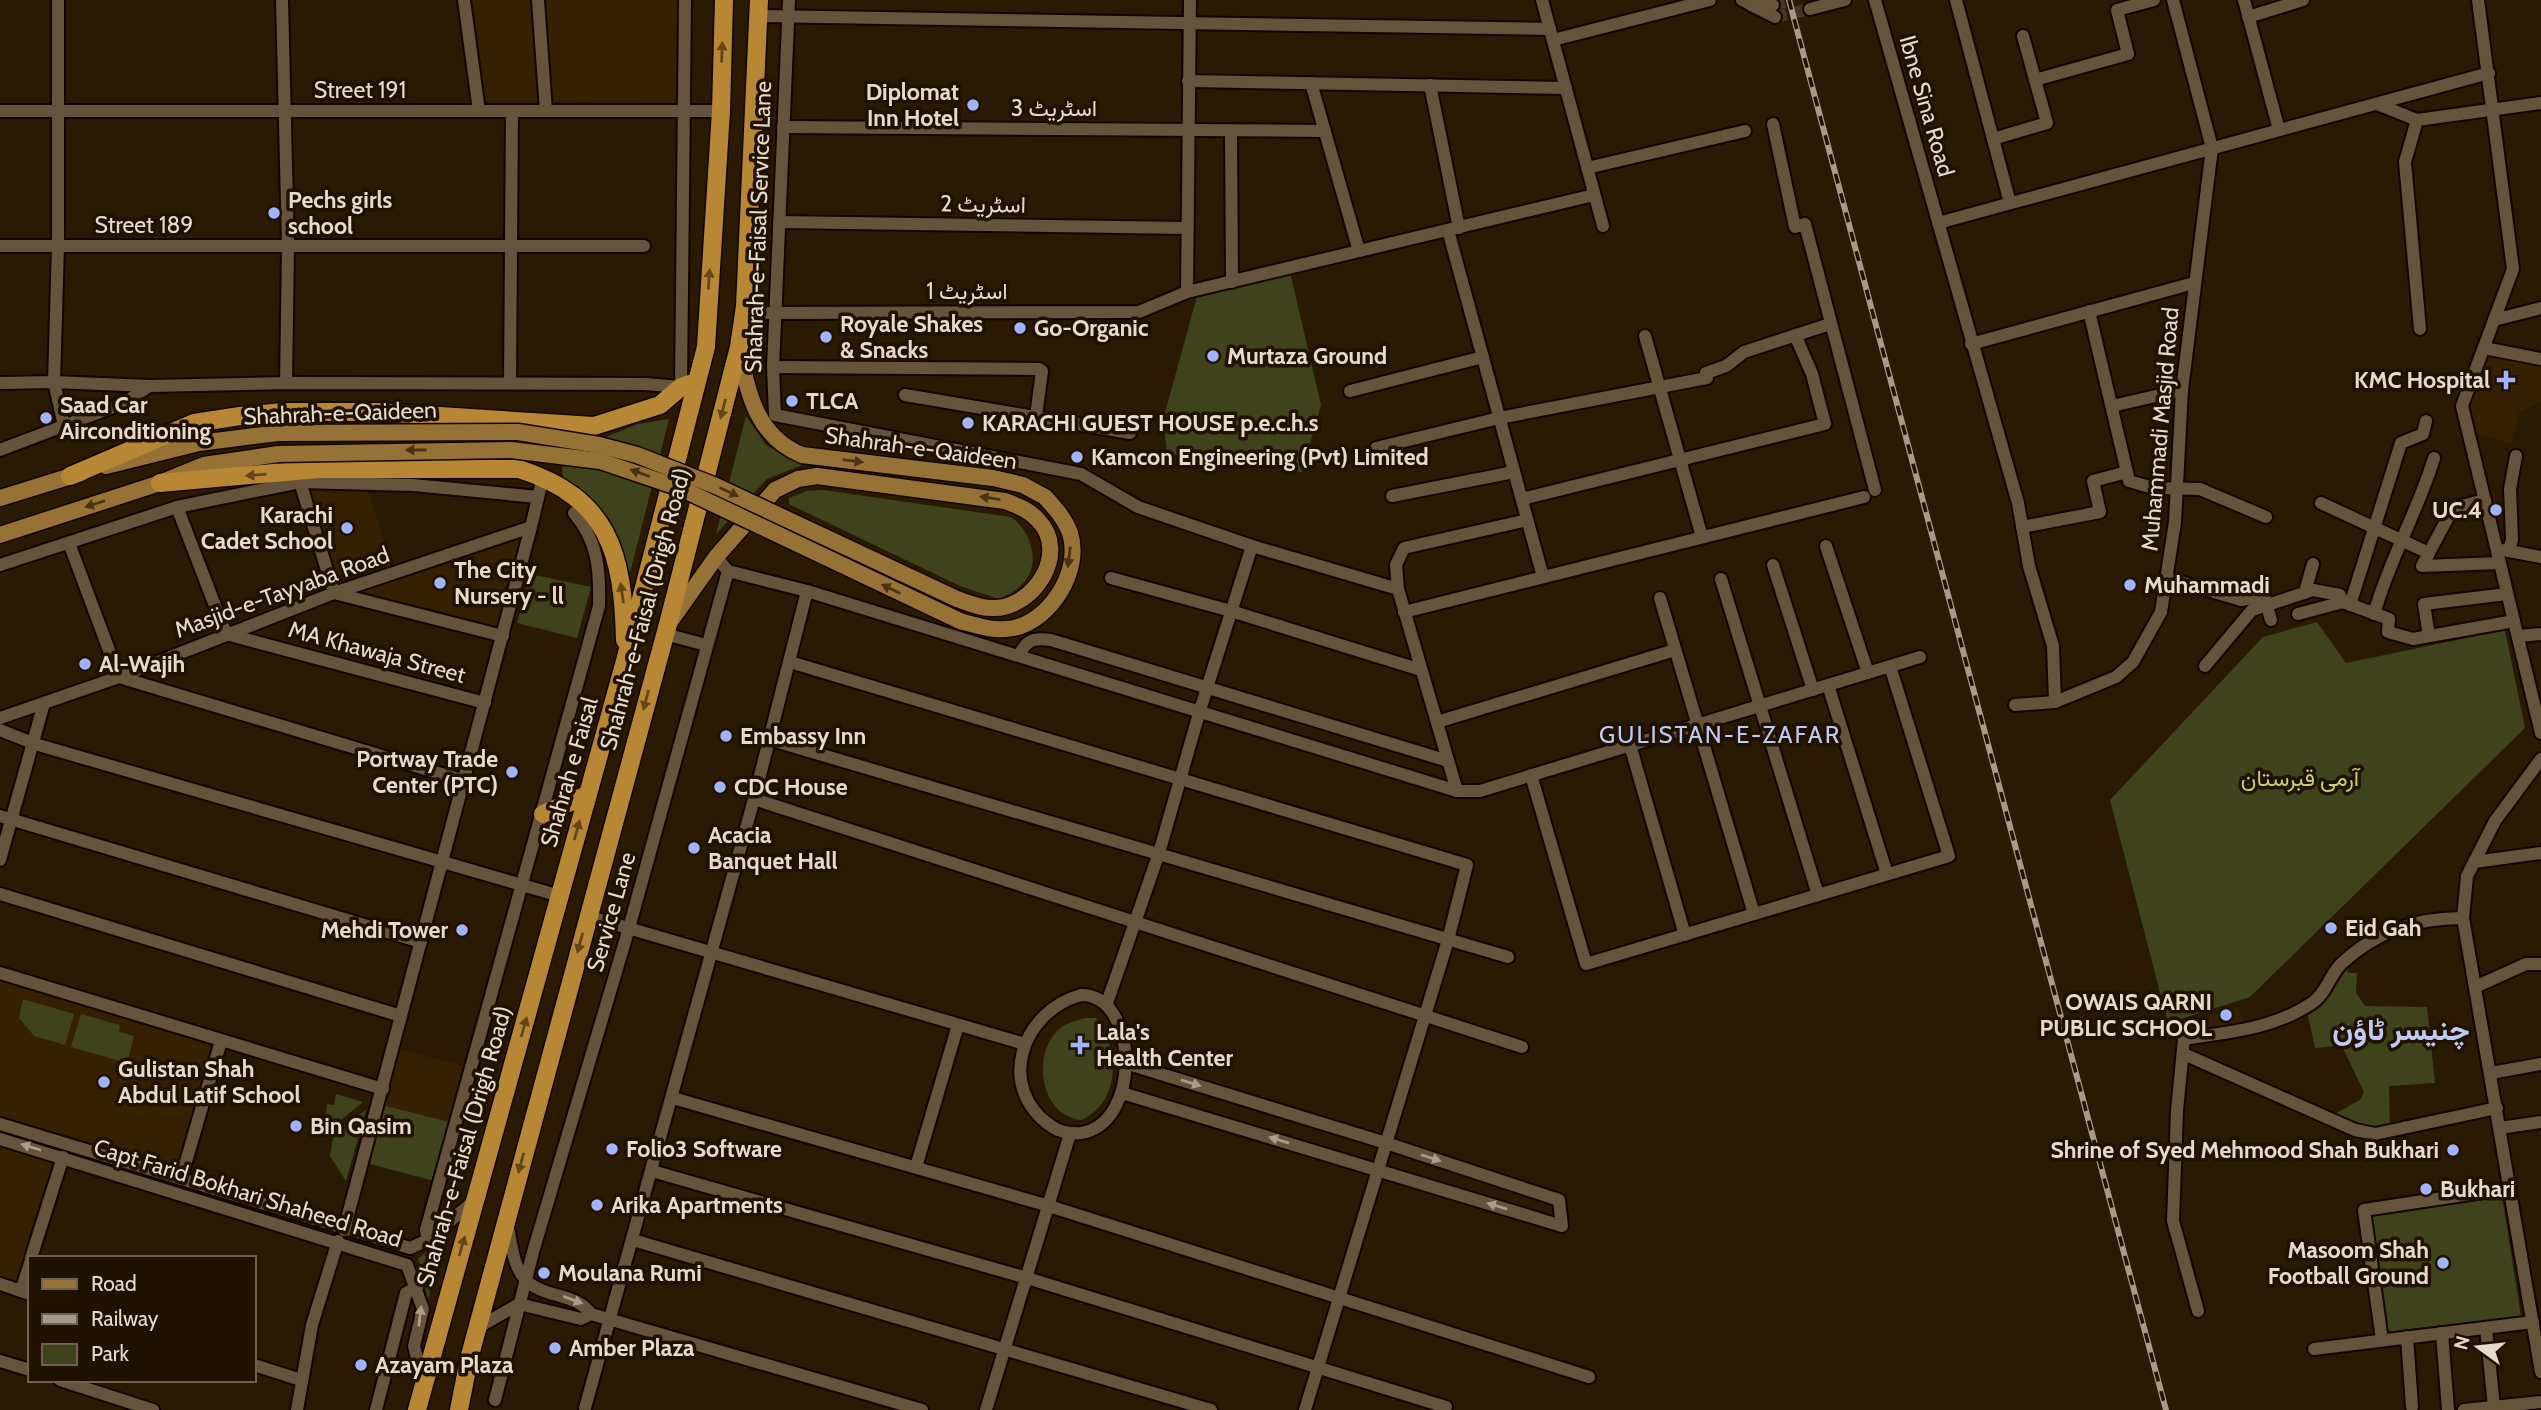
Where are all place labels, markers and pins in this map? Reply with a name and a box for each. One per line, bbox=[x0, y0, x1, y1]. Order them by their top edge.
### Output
place label: Diplomat Inn Hotel bbox=[866, 78, 959, 132]
marker: Diplomat Inn Hotel bbox=[965, 97, 981, 113]
place label: Pechs girls school bbox=[288, 186, 393, 240]
marker: Pechs girls school bbox=[266, 205, 282, 221]
place label: Royale Shakes & Snacks bbox=[840, 310, 983, 364]
place label: Go-Organic bbox=[1034, 314, 1148, 342]
marker: Go-Organic bbox=[1012, 320, 1028, 336]
marker: Royale Shakes & Snacks bbox=[818, 329, 834, 345]
place label: Murtaza Ground bbox=[1227, 342, 1387, 370]
marker: Murtaza Ground bbox=[1205, 348, 1221, 364]
place label: KMC Hospital bbox=[2354, 366, 2490, 394]
marker: KMC Hospital bbox=[2496, 370, 2516, 390]
place label: TLCA bbox=[806, 387, 859, 415]
place label: Saad Car Airconditioning bbox=[60, 391, 212, 445]
marker: TLCA bbox=[784, 393, 800, 409]
place label: KARACHI GUEST HOUSE p.e.c.h.s bbox=[982, 409, 1319, 437]
marker: Saad Car Airconditioning bbox=[38, 410, 54, 426]
marker: KARACHI GUEST HOUSE p.e.c.h.s bbox=[960, 415, 976, 431]
place label: Kamcon Engineering (Pvt) Limited bbox=[1091, 443, 1429, 471]
marker: Kamcon Engineering (Pvt) Limited bbox=[1069, 449, 1085, 465]
place label: UC.4 bbox=[2432, 496, 2482, 524]
place label: Karachi Cadet School bbox=[201, 501, 333, 555]
marker: UC.4 bbox=[2488, 502, 2504, 518]
marker: Karachi Cadet School bbox=[339, 520, 355, 536]
place label: The City Nursery - ll bbox=[454, 556, 564, 610]
place label: Muhammadi bbox=[2144, 571, 2270, 599]
marker: The City Nursery - ll bbox=[432, 575, 448, 591]
marker: Muhammadi bbox=[2122, 577, 2138, 593]
place label: Al-Wajih bbox=[99, 650, 185, 678]
marker: Al-Wajih bbox=[77, 656, 93, 672]
place label: Embassy Inn bbox=[740, 722, 866, 750]
marker: Embassy Inn bbox=[718, 728, 734, 744]
place label: Portway Trade Center (PTC) bbox=[356, 745, 498, 799]
marker: Portway Trade Center (PTC) bbox=[504, 764, 520, 780]
place label: CDC House bbox=[734, 773, 848, 801]
marker: CDC House bbox=[712, 779, 728, 795]
place label: Acacia Banquet Hall bbox=[708, 821, 837, 875]
marker: Acacia Banquet Hall bbox=[686, 840, 702, 856]
place label: Eid Gah bbox=[2345, 914, 2422, 942]
place label: Mehdi Tower bbox=[321, 916, 448, 944]
marker: Eid Gah bbox=[2323, 920, 2339, 936]
marker: Mehdi Tower bbox=[454, 922, 470, 938]
place label: OWAIS QARNI PUBLIC SCHOOL bbox=[2040, 988, 2212, 1042]
marker: OWAIS QARNI PUBLIC SCHOOL bbox=[2218, 1007, 2234, 1023]
place label: Lala's Health Center bbox=[1096, 1018, 1233, 1072]
marker: Lala's Health Center bbox=[1070, 1035, 1090, 1055]
place label: Gulistan Shah Abdul Latif School bbox=[118, 1055, 301, 1109]
marker: Gulistan Shah Abdul Latif School bbox=[96, 1074, 112, 1090]
place label: Bin Qasim bbox=[310, 1112, 412, 1140]
marker: Bin Qasim bbox=[288, 1118, 304, 1134]
place label: Folio3 Software bbox=[626, 1135, 782, 1163]
place label: Shrine of Syed Mehmood Shah Bukhari bbox=[2051, 1136, 2439, 1164]
marker: Folio3 Software bbox=[604, 1141, 620, 1157]
marker: Shrine of Syed Mehmood Shah Bukhari bbox=[2445, 1142, 2461, 1158]
place label: Bukhari bbox=[2440, 1175, 2515, 1203]
marker: Bukhari bbox=[2418, 1181, 2434, 1197]
place label: Arika Apartments bbox=[611, 1191, 783, 1219]
marker: Arika Apartments bbox=[589, 1197, 605, 1213]
place label: Masoom Shah Football Ground bbox=[2268, 1236, 2429, 1290]
marker: Masoom Shah Football Ground bbox=[2435, 1255, 2451, 1271]
place label: Moulana Rumi bbox=[558, 1259, 702, 1287]
marker: Moulana Rumi bbox=[536, 1265, 552, 1281]
place label: Amber Plaza bbox=[569, 1334, 695, 1362]
marker: Amber Plaza bbox=[547, 1340, 563, 1356]
place label: Azayam Plaza bbox=[375, 1351, 514, 1379]
marker: Azayam Plaza bbox=[353, 1357, 369, 1373]

